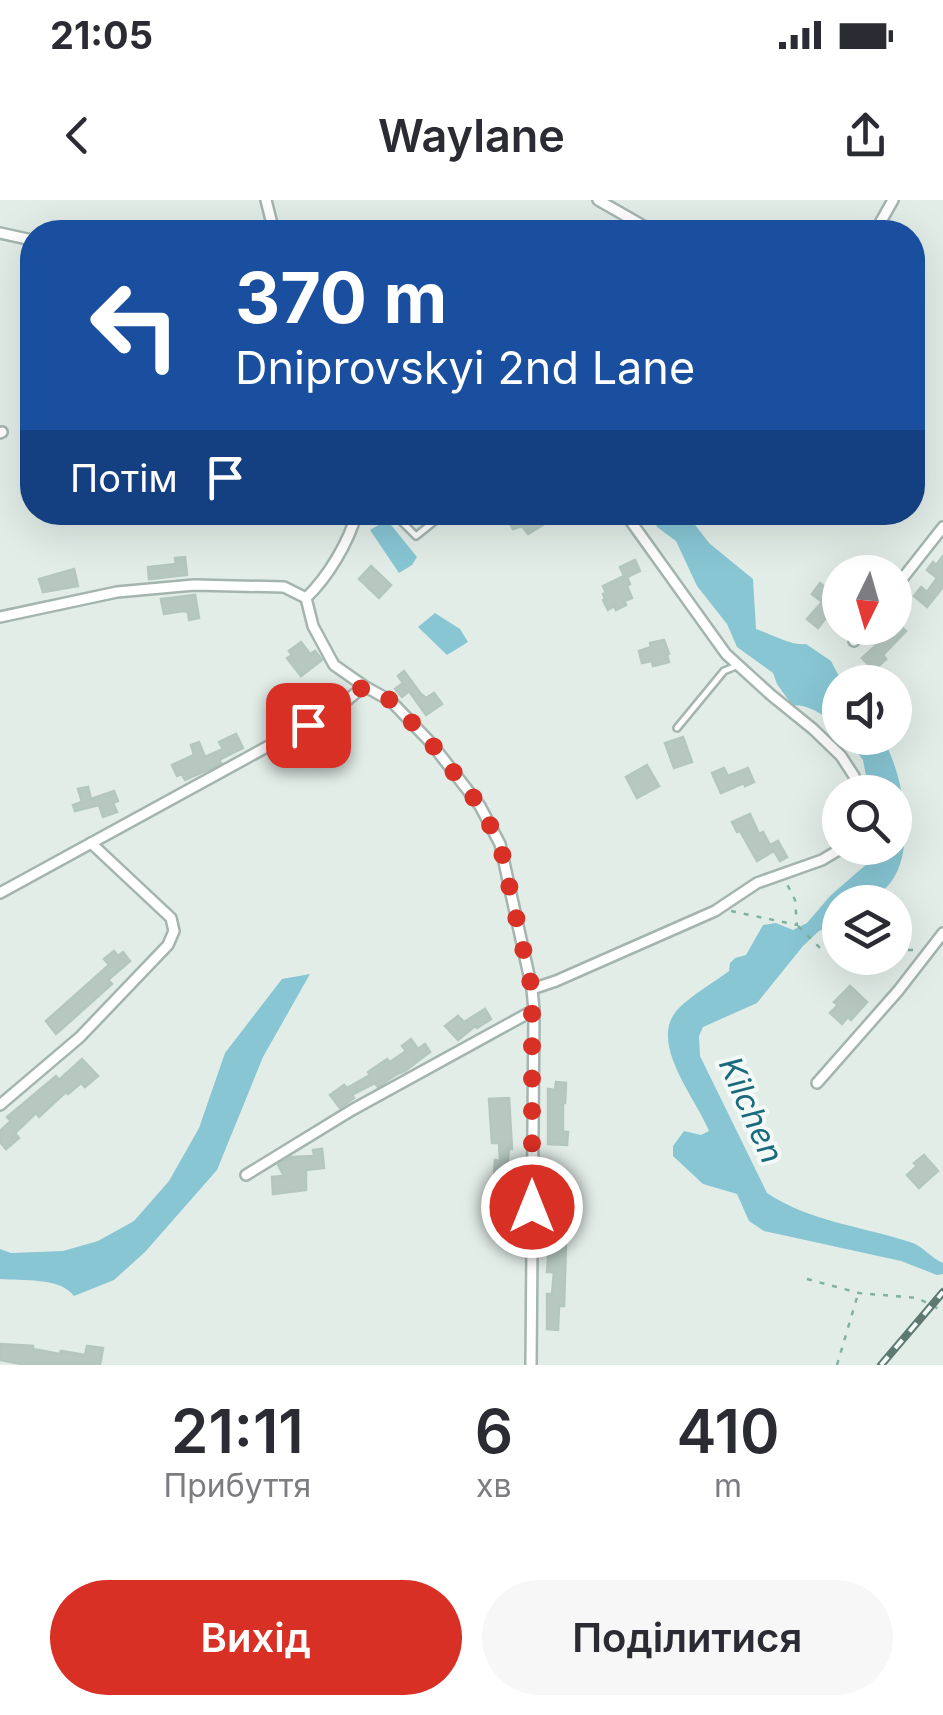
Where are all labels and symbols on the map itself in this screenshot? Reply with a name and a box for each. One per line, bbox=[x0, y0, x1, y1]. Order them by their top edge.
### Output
north arrow bbox=[822, 555, 912, 645]
pin bbox=[266, 683, 351, 768]
water label: Kilchen bbox=[711, 1051, 792, 1169]
position arrow bbox=[480, 1155, 584, 1259]

